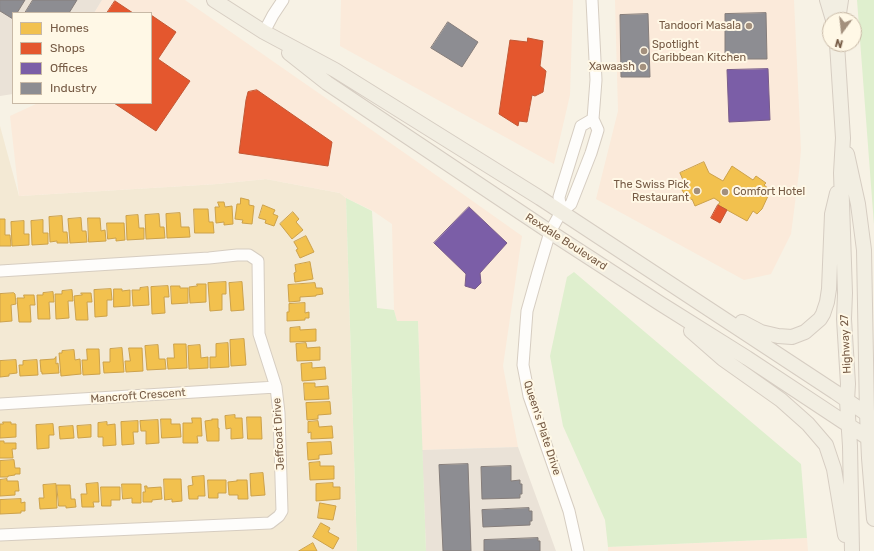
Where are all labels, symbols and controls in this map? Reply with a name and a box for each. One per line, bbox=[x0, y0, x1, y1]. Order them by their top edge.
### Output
legend bbox=[12, 12, 152, 104]
north arrow bbox=[822, 12, 862, 52]
place label: Tandoori Masala bbox=[659, 19, 741, 33]
text: Homes bbox=[50, 21, 89, 35]
marker: Tandoori Masala bbox=[744, 21, 754, 31]
text: N bbox=[834, 36, 845, 50]
place label: Spotlight Caribbean Kitchen bbox=[652, 38, 746, 64]
text: Shops bbox=[50, 41, 85, 55]
marker: Spotlight Caribbean Kitchen bbox=[639, 46, 649, 56]
place label: Xawaash bbox=[589, 60, 635, 74]
text: Offices bbox=[50, 61, 88, 75]
marker: Xawaash bbox=[638, 62, 648, 72]
text: Industry bbox=[50, 81, 97, 95]
place label: The Swiss Pick Restaurant bbox=[614, 178, 689, 204]
place label: Comfort Hotel bbox=[733, 185, 805, 199]
marker: The Swiss Pick Restaurant bbox=[692, 186, 702, 196]
marker: Comfort Hotel bbox=[720, 187, 730, 197]
street label: Rexdale Boulevard bbox=[523, 211, 609, 273]
street label: Highway 27 bbox=[838, 314, 854, 374]
street label: Queen's Plate Drive bbox=[520, 379, 564, 477]
street label: Mancroft Crescent bbox=[90, 386, 186, 406]
street label: Jeffcoat Drive bbox=[271, 397, 287, 471]

